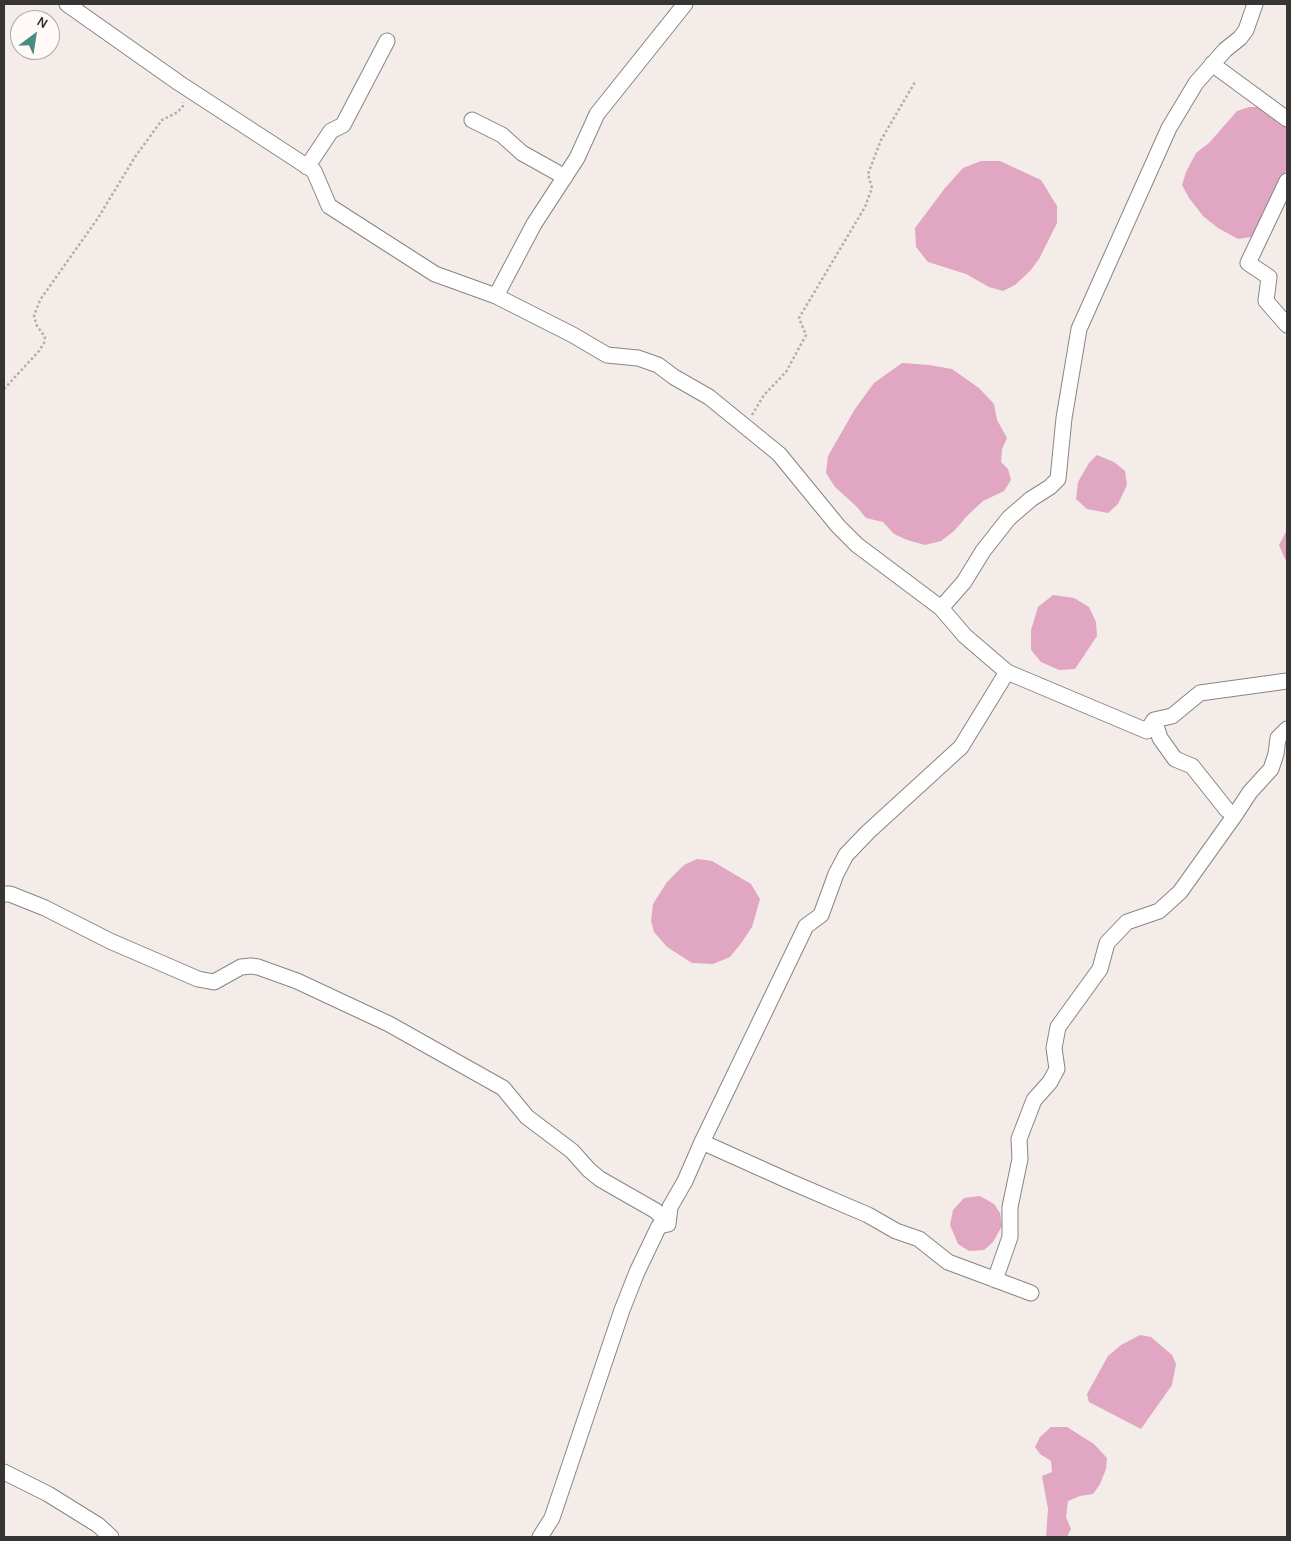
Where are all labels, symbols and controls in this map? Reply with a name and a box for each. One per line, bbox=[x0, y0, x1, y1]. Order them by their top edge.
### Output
north arrow bbox=[10, 10, 60, 60]
text: N bbox=[34, 13, 51, 32]

